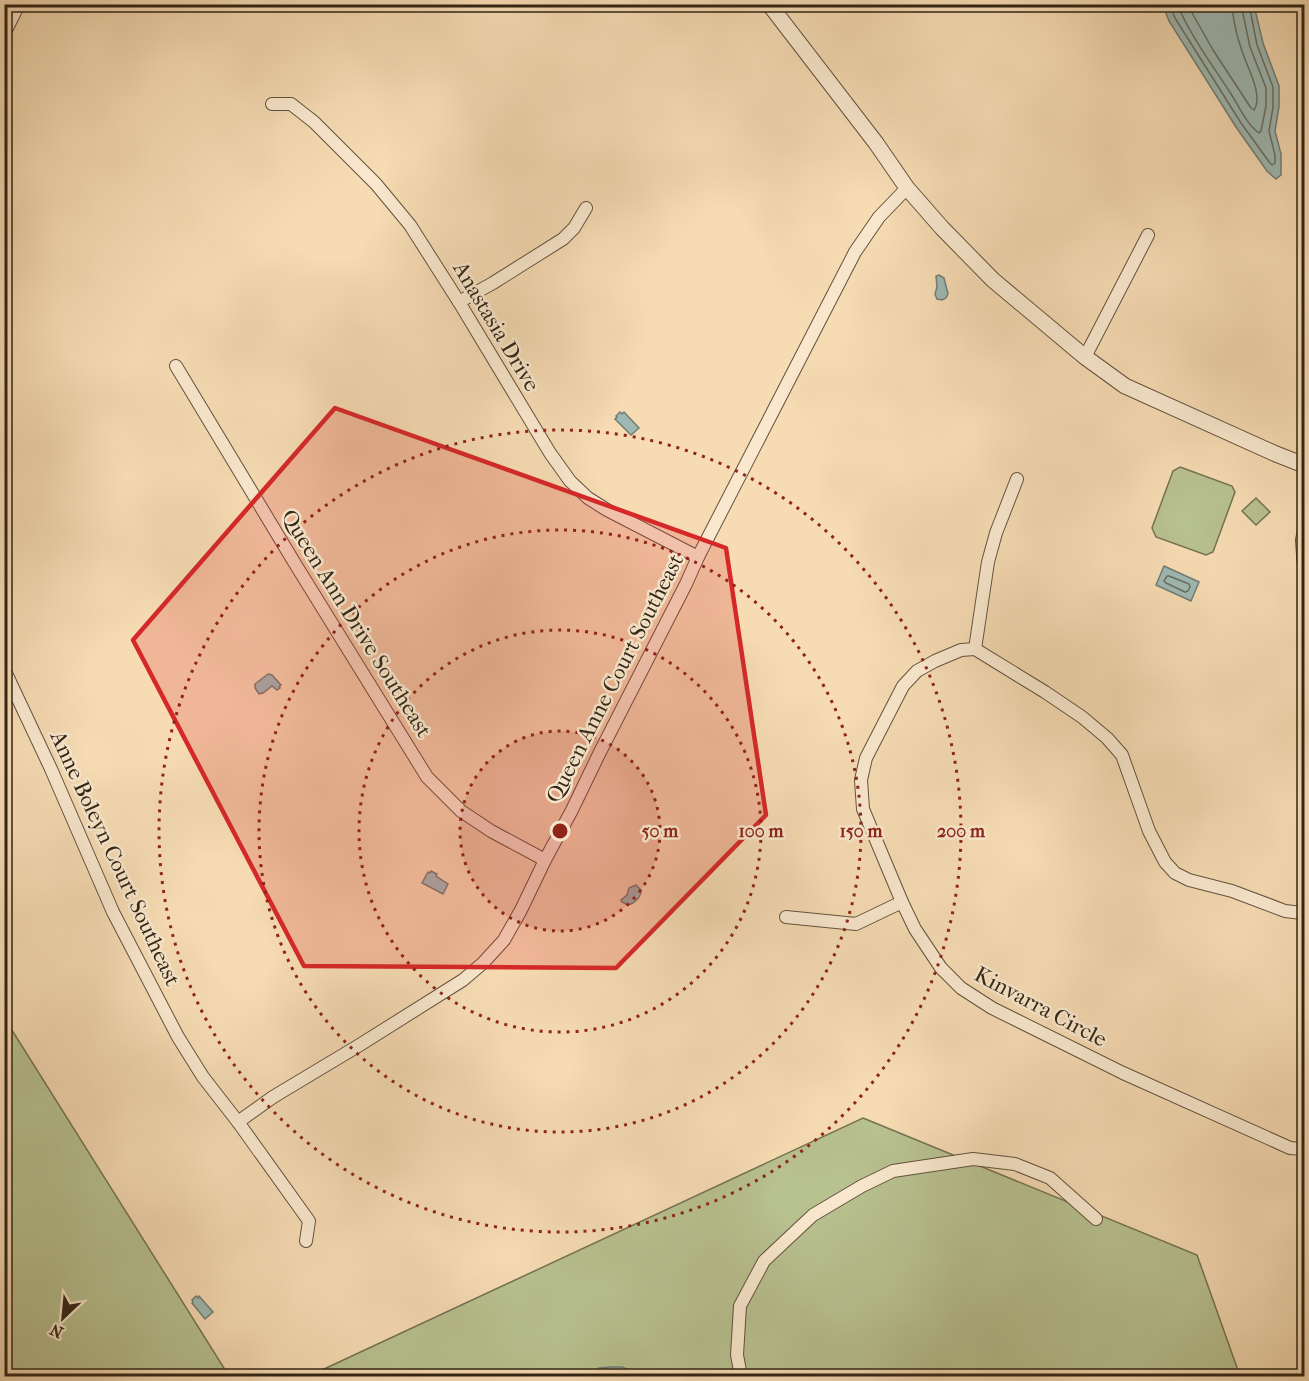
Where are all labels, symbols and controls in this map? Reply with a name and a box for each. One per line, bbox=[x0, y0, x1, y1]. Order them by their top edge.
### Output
street label: Anastasia Drive bbox=[447, 256, 545, 396]
street label: Queen Ann Drive Southeast bbox=[275, 505, 437, 742]
street label: Queen Anne Court Southeast bbox=[541, 549, 689, 807]
street label: Anne Boleyn Court Southeast bbox=[44, 726, 186, 990]
centre of rings bbox=[550, 821, 570, 841]
text: 50 m bbox=[642, 821, 679, 842]
text: 100 m bbox=[738, 821, 785, 842]
text: 150 m bbox=[840, 821, 883, 842]
text: 200 m bbox=[937, 821, 986, 842]
street label: Kinvarra Circle bbox=[970, 961, 1111, 1053]
north arrow bbox=[33, 1288, 93, 1348]
text: N bbox=[46, 1319, 66, 1342]

